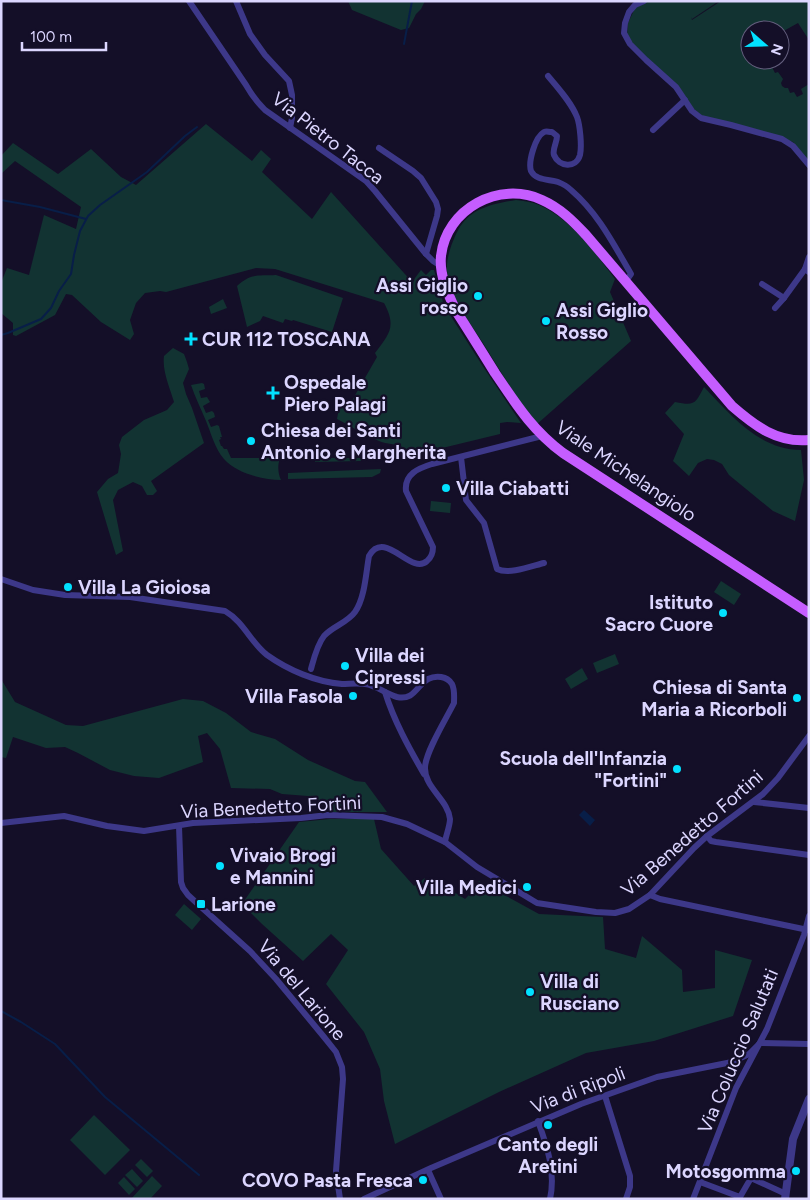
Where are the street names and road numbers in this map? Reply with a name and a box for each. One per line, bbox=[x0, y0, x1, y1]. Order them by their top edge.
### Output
street label: Via Pietro Tacca bbox=[267, 87, 389, 189]
street label: Viale Michelangiolo bbox=[551, 415, 701, 527]
street label: Via Benedetto Fortini bbox=[616, 765, 768, 901]
street label: Via Benedetto Fortini bbox=[180, 791, 362, 823]
street label: Via del Larione bbox=[253, 935, 351, 1045]
street label: Via Coluccio Salutati bbox=[693, 965, 783, 1137]
street label: Via di Ripoli bbox=[528, 1061, 628, 1119]

